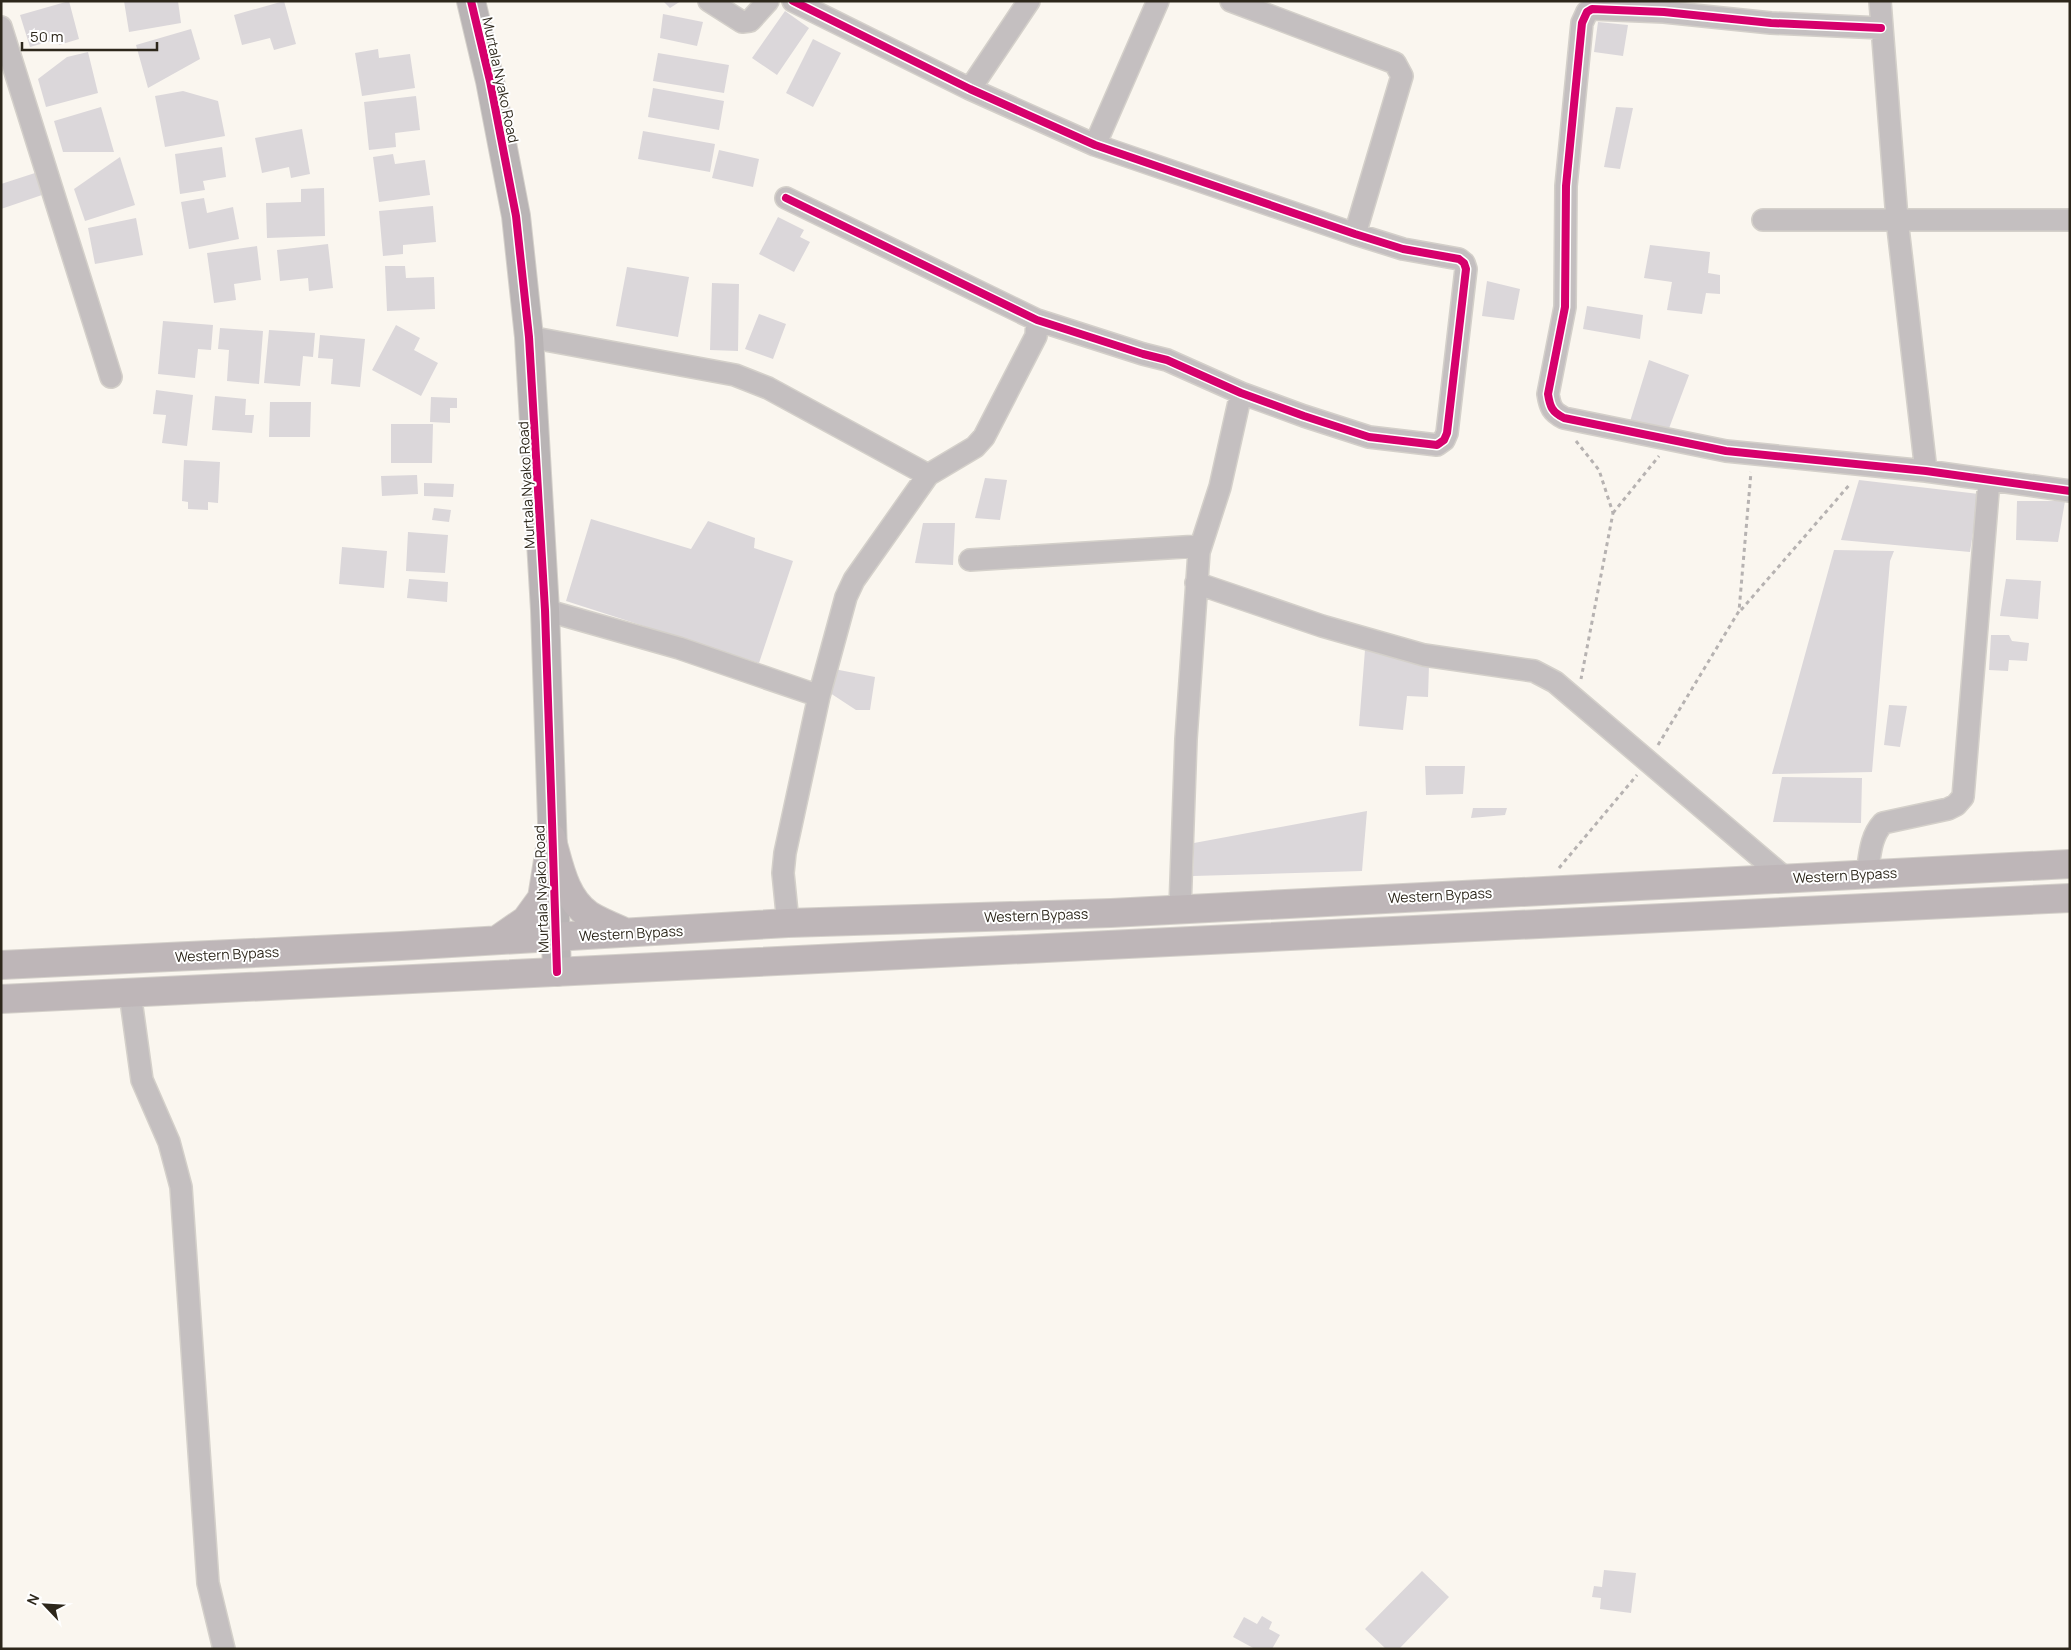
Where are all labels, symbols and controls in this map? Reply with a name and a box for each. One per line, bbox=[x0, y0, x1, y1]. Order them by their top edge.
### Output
street label: Murtala Nyako Road bbox=[478, 15, 524, 145]
scale bar bbox=[22, 20, 158, 52]
text: 50 m bbox=[30, 26, 64, 47]
street label: Murtala Nyako Road bbox=[513, 421, 539, 549]
street label: Murtala Nyako Road bbox=[529, 825, 553, 953]
street label: Western Bypass bbox=[1792, 863, 1898, 887]
street label: Western Bypass bbox=[1387, 883, 1493, 907]
street label: Western Bypass bbox=[984, 904, 1088, 926]
street label: Western Bypass bbox=[578, 921, 684, 945]
street label: Western Bypass bbox=[174, 942, 280, 966]
north arrow bbox=[20, 1580, 70, 1630]
text: N bbox=[22, 1591, 44, 1608]

